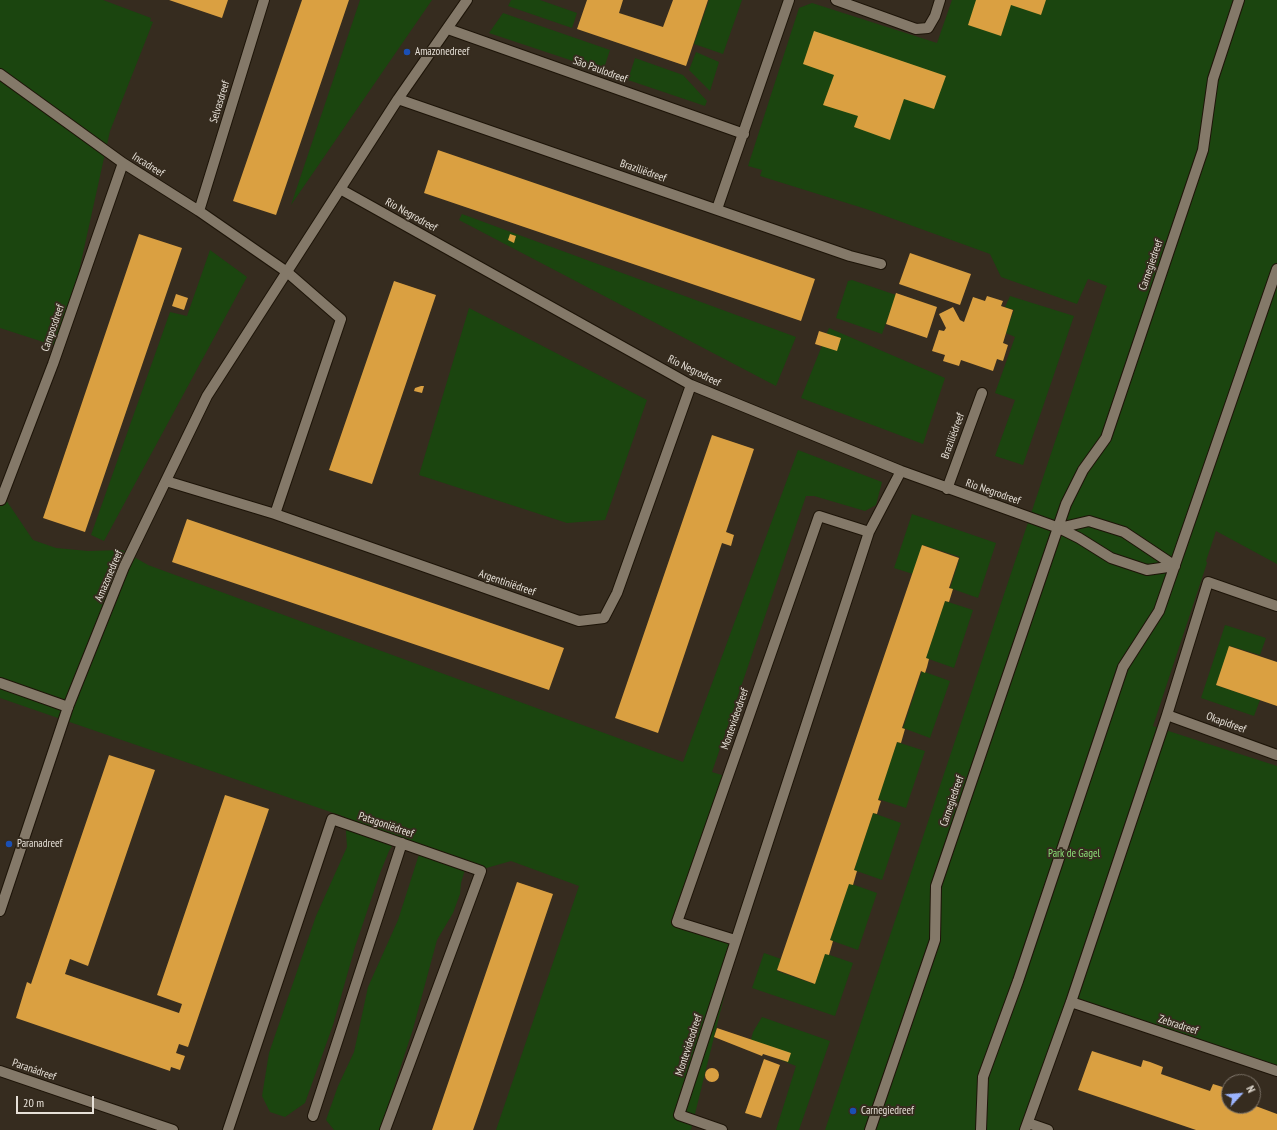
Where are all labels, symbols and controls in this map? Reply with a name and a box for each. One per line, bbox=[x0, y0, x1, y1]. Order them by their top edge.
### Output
place label: Amazonedreef bbox=[415, 45, 469, 59]
marker: Amazonedreef bbox=[402, 47, 412, 57]
street label: São Paulodreef bbox=[571, 54, 629, 86]
street label: Selvasdreef bbox=[207, 79, 233, 125]
street label: Incadreef bbox=[130, 150, 166, 180]
street label: Braziliëdreef bbox=[618, 157, 668, 185]
street label: Rio Negrodreef bbox=[383, 195, 439, 235]
street label: Carnegiedreef bbox=[1136, 238, 1166, 292]
street label: Camposdreef bbox=[39, 303, 67, 353]
street label: Rio Negrodreef bbox=[665, 353, 723, 389]
street label: Braziliëdreef bbox=[939, 411, 967, 461]
street label: Rio Negrodreef bbox=[964, 476, 1022, 508]
street label: Amazonedreef bbox=[92, 548, 126, 604]
street label: Argentiniëdreef bbox=[477, 567, 537, 599]
street label: Montevideodreef bbox=[718, 687, 752, 751]
street label: Okapidreef bbox=[1204, 710, 1248, 736]
street label: Carnegiedreef bbox=[937, 774, 967, 828]
street label: Patagoniëdreef bbox=[357, 809, 415, 841]
place label: Paranadreef bbox=[17, 837, 62, 851]
marker: Paranadreef bbox=[4, 839, 14, 849]
park label: Park de Gagel bbox=[1048, 847, 1100, 861]
street label: Montevideodreef bbox=[673, 1012, 705, 1078]
street label: Zebradreef bbox=[1157, 1012, 1199, 1038]
street label: Paranádreef bbox=[10, 1056, 58, 1084]
north arrow bbox=[1221, 1074, 1261, 1114]
text: N bbox=[1243, 1083, 1258, 1095]
scale bar bbox=[18, 1088, 96, 1114]
text: 20 m bbox=[23, 1095, 44, 1110]
place label: Carnegiedreef bbox=[861, 1104, 914, 1118]
marker: Carnegiedreef bbox=[848, 1106, 858, 1116]

